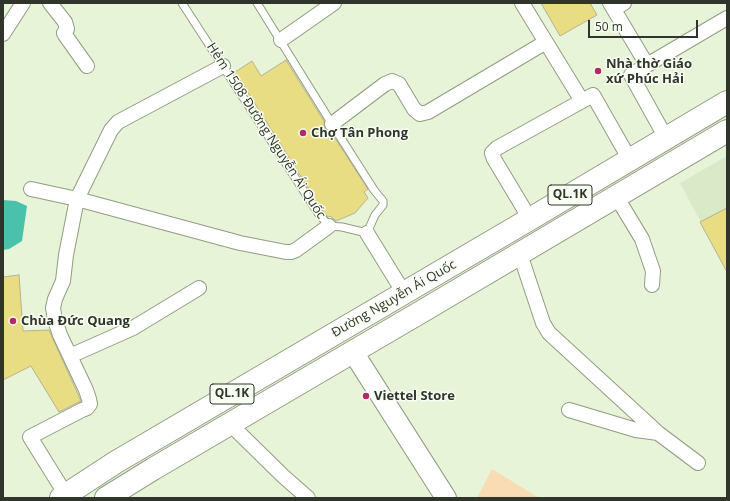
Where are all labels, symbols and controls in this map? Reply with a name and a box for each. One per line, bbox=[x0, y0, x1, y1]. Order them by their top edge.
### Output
scale bar bbox=[590, 12, 700, 38]
text: 50 m bbox=[595, 18, 623, 35]
street label: Hẻm 1508 Đường Nguyễn Ái Quốc bbox=[203, 40, 329, 222]
place label: Nhà thờ Giáo xứ Phúc Hải bbox=[606, 56, 692, 87]
marker: Nhà thờ Giáo xứ Phúc Hải bbox=[593, 66, 603, 76]
place label: Chợ Tân Phong bbox=[311, 125, 408, 141]
marker: Chợ Tân Phong bbox=[298, 128, 308, 138]
road number: QL.1K bbox=[548, 185, 592, 205]
street label: Đường Nguyễn Ái Quốc bbox=[329, 257, 459, 341]
place label: Chùa Đức Quang bbox=[21, 313, 130, 329]
marker: Chùa Đức Quang bbox=[8, 316, 18, 326]
road number: QL.1K bbox=[210, 384, 254, 404]
place label: Viettel Store bbox=[374, 388, 455, 404]
marker: Viettel Store bbox=[361, 391, 371, 401]

